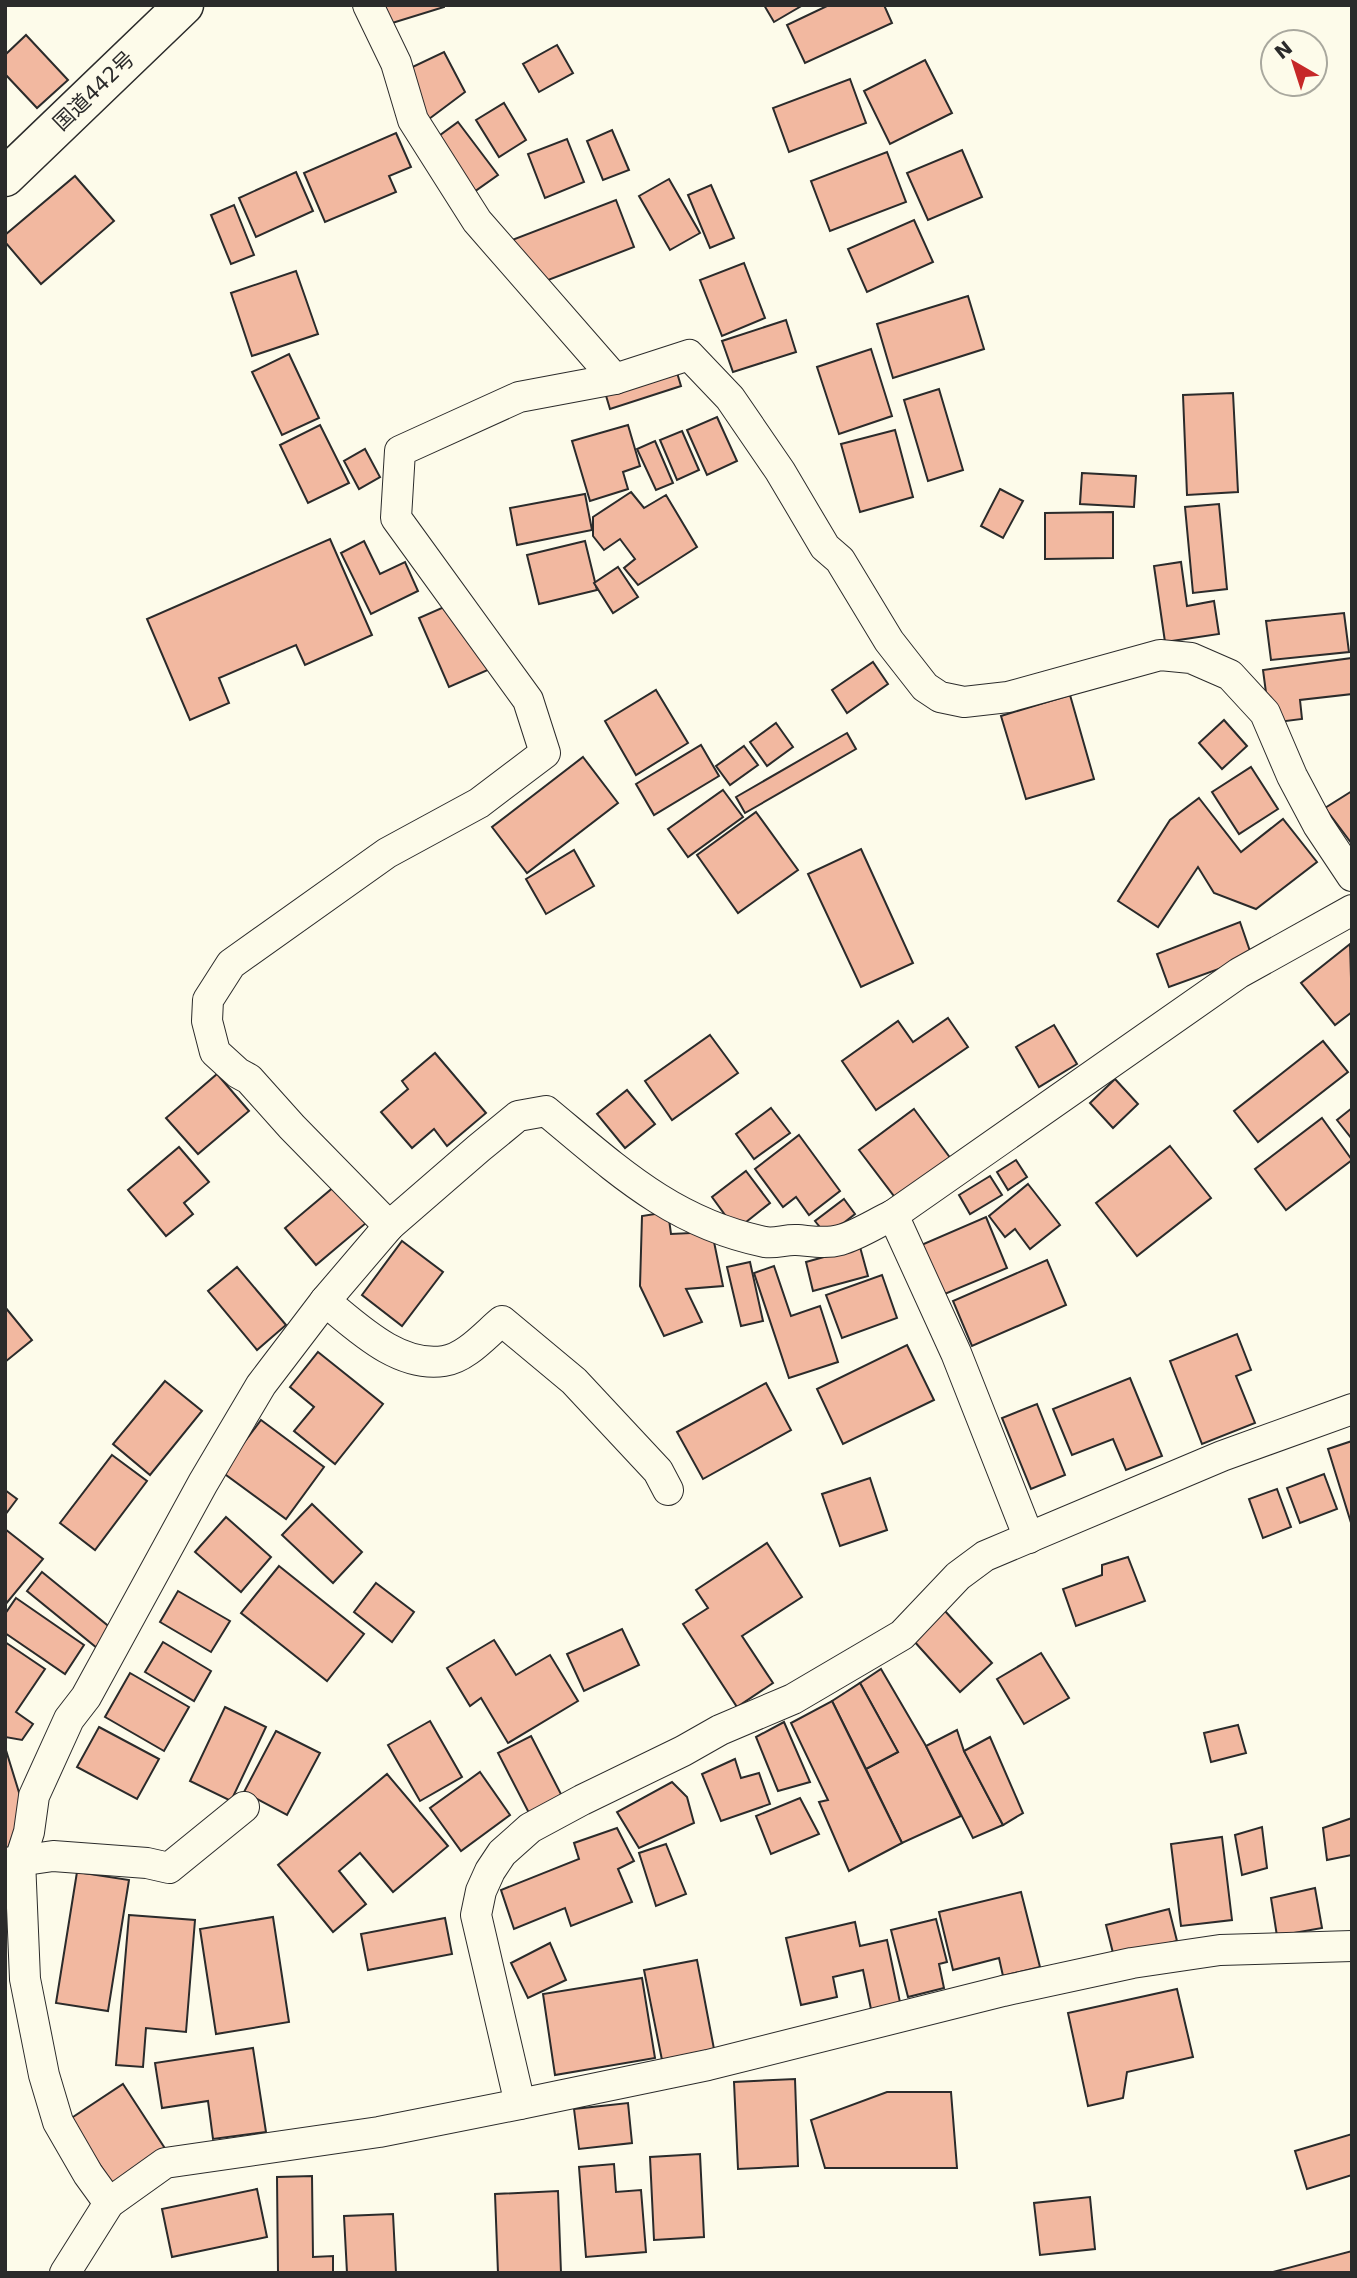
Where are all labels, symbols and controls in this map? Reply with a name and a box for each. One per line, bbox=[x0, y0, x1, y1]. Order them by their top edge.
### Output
north arrow bbox=[1259, 28, 1329, 98]
text: N bbox=[1270, 36, 1296, 63]
street label: 国道442号 bbox=[49, 47, 139, 135]

